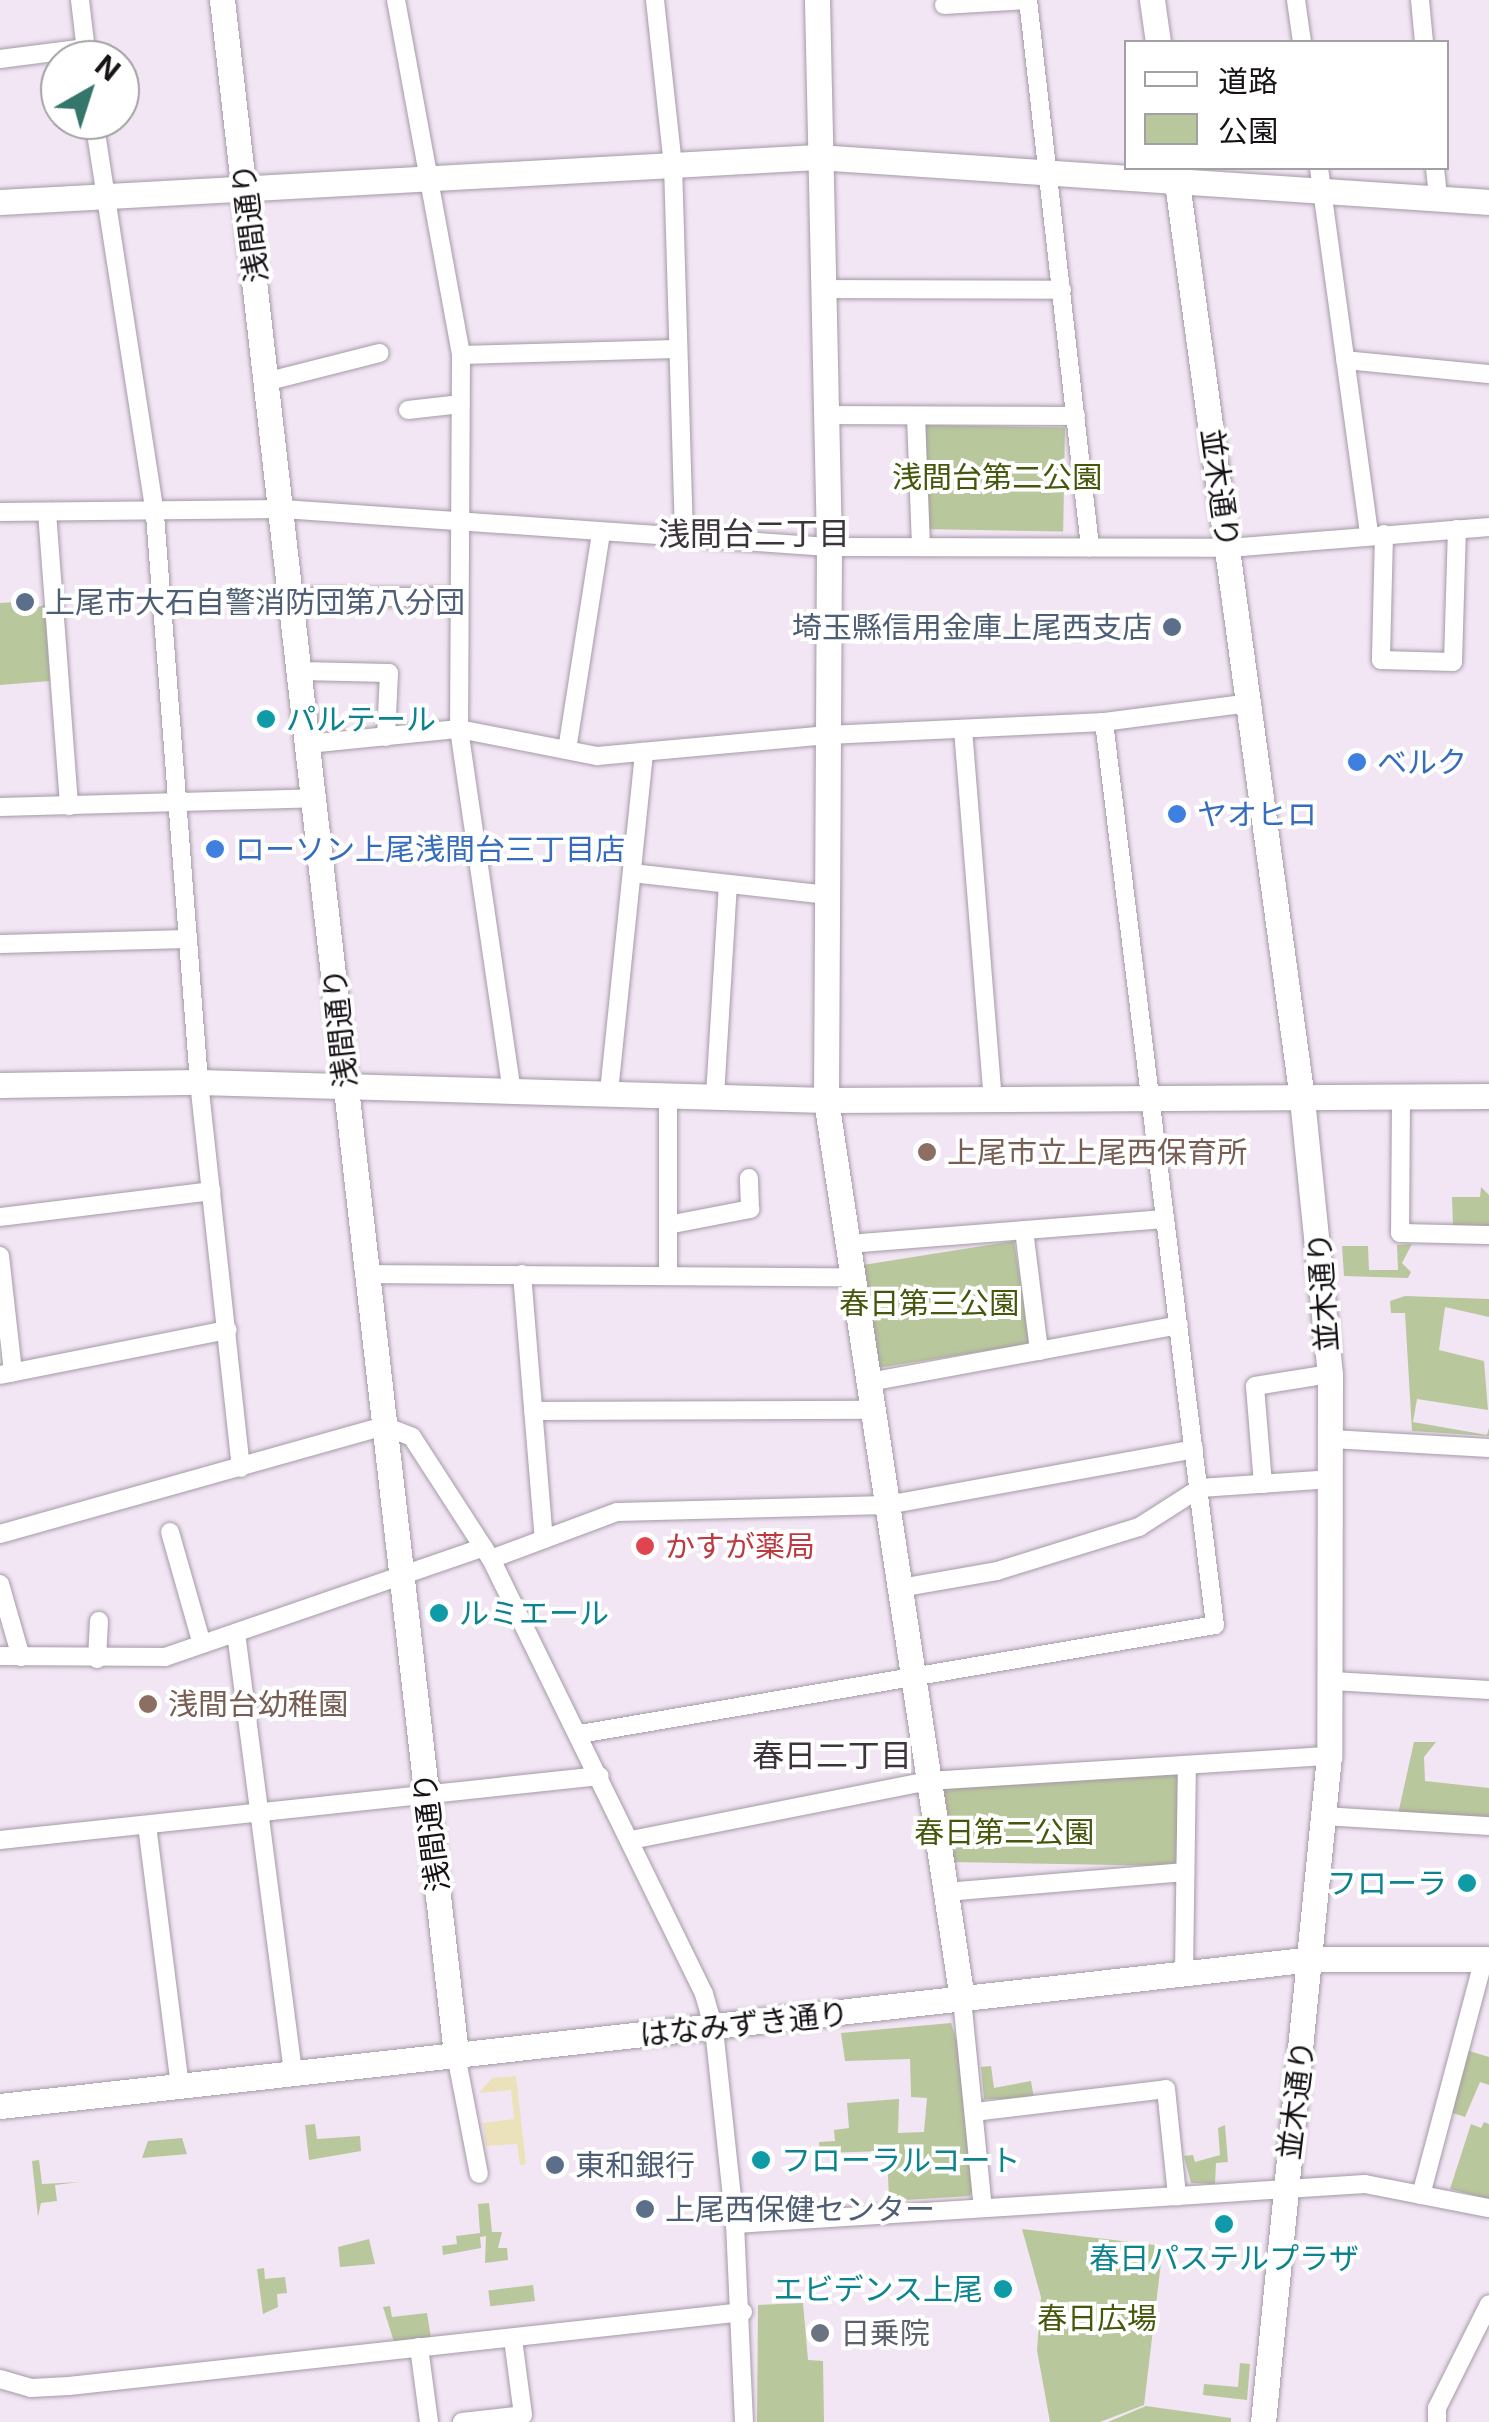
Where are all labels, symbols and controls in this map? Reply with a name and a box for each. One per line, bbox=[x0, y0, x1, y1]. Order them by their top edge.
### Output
north arrow bbox=[40, 40, 140, 140]
legend bbox=[1124, 40, 1449, 170]
text: N bbox=[89, 48, 127, 88]
text: 道路 bbox=[1218, 63, 1278, 99]
text: 公園 bbox=[1218, 113, 1278, 149]
street label: 浅間通り bbox=[225, 161, 275, 285]
street label: 並木通り bbox=[1194, 426, 1246, 550]
park label: 浅間台第二公園 bbox=[892, 459, 1102, 495]
district label: 浅間台二丁目 bbox=[658, 515, 850, 553]
place label: 上尾市大石自警消防団第八分団 bbox=[45, 584, 465, 620]
marker: 上尾市大石自警消防団第八分団 bbox=[14, 591, 36, 613]
place label: 埼玉縣信用金庫上尾西支店 bbox=[792, 609, 1152, 645]
marker: 埼玉縣信用金庫上尾西支店 bbox=[1161, 616, 1183, 638]
place label: パルテール bbox=[286, 701, 436, 737]
marker: パルテール bbox=[255, 708, 277, 730]
place label: ベルク bbox=[1377, 744, 1467, 780]
marker: ベルク bbox=[1346, 751, 1368, 773]
place label: ヤオヒロ bbox=[1197, 796, 1317, 832]
marker: ヤオヒロ bbox=[1166, 803, 1188, 825]
place label: ローソン上尾浅間台三丁目店 bbox=[235, 831, 625, 867]
marker: ローソン上尾浅間台三丁目店 bbox=[204, 838, 226, 860]
street label: 浅間通り bbox=[316, 966, 364, 1090]
place label: 上尾市立上尾西保育所 bbox=[947, 1134, 1247, 1170]
marker: 上尾市立上尾西保育所 bbox=[916, 1141, 938, 1163]
street label: 並木通り bbox=[1301, 1231, 1345, 1353]
park label: 春日第三公園 bbox=[839, 1285, 1019, 1321]
place label: かすが薬局 bbox=[665, 1528, 815, 1564]
marker: かすが薬局 bbox=[634, 1535, 656, 1557]
place label: ルミエール bbox=[459, 1595, 609, 1631]
marker: ルミエール bbox=[428, 1602, 450, 1624]
place label: 浅間台幼稚園 bbox=[168, 1686, 348, 1722]
marker: 浅間台幼稚園 bbox=[137, 1693, 159, 1715]
district label: 春日二丁目 bbox=[752, 1737, 912, 1775]
street label: 浅間通り bbox=[406, 1770, 456, 1894]
park label: 春日第二公園 bbox=[914, 1814, 1094, 1850]
place label: フローラ bbox=[1327, 1865, 1447, 1901]
marker: フローラ bbox=[1456, 1872, 1478, 1894]
street label: はなみずき通り bbox=[638, 1995, 850, 2053]
street label: 並木通り bbox=[1271, 2038, 1321, 2162]
place label: フローラルコート bbox=[781, 2142, 1021, 2178]
place label: 東和銀行 bbox=[575, 2147, 695, 2183]
marker: フローラルコート bbox=[750, 2149, 772, 2171]
marker: 東和銀行 bbox=[544, 2154, 566, 2176]
place label: 上尾西保健センター bbox=[665, 2191, 935, 2227]
marker: 上尾西保健センター bbox=[634, 2198, 656, 2220]
marker: 春日パステルプラザ bbox=[1213, 2213, 1235, 2235]
place label: 春日パステルプラザ bbox=[1089, 2240, 1359, 2276]
place label: エビデンス上尾 bbox=[773, 2271, 983, 2307]
marker: エビデンス上尾 bbox=[992, 2278, 1014, 2300]
park label: 春日広場 bbox=[1037, 2300, 1157, 2336]
place label: 日乗院 bbox=[840, 2315, 930, 2351]
marker: 日乗院 bbox=[809, 2322, 831, 2344]

